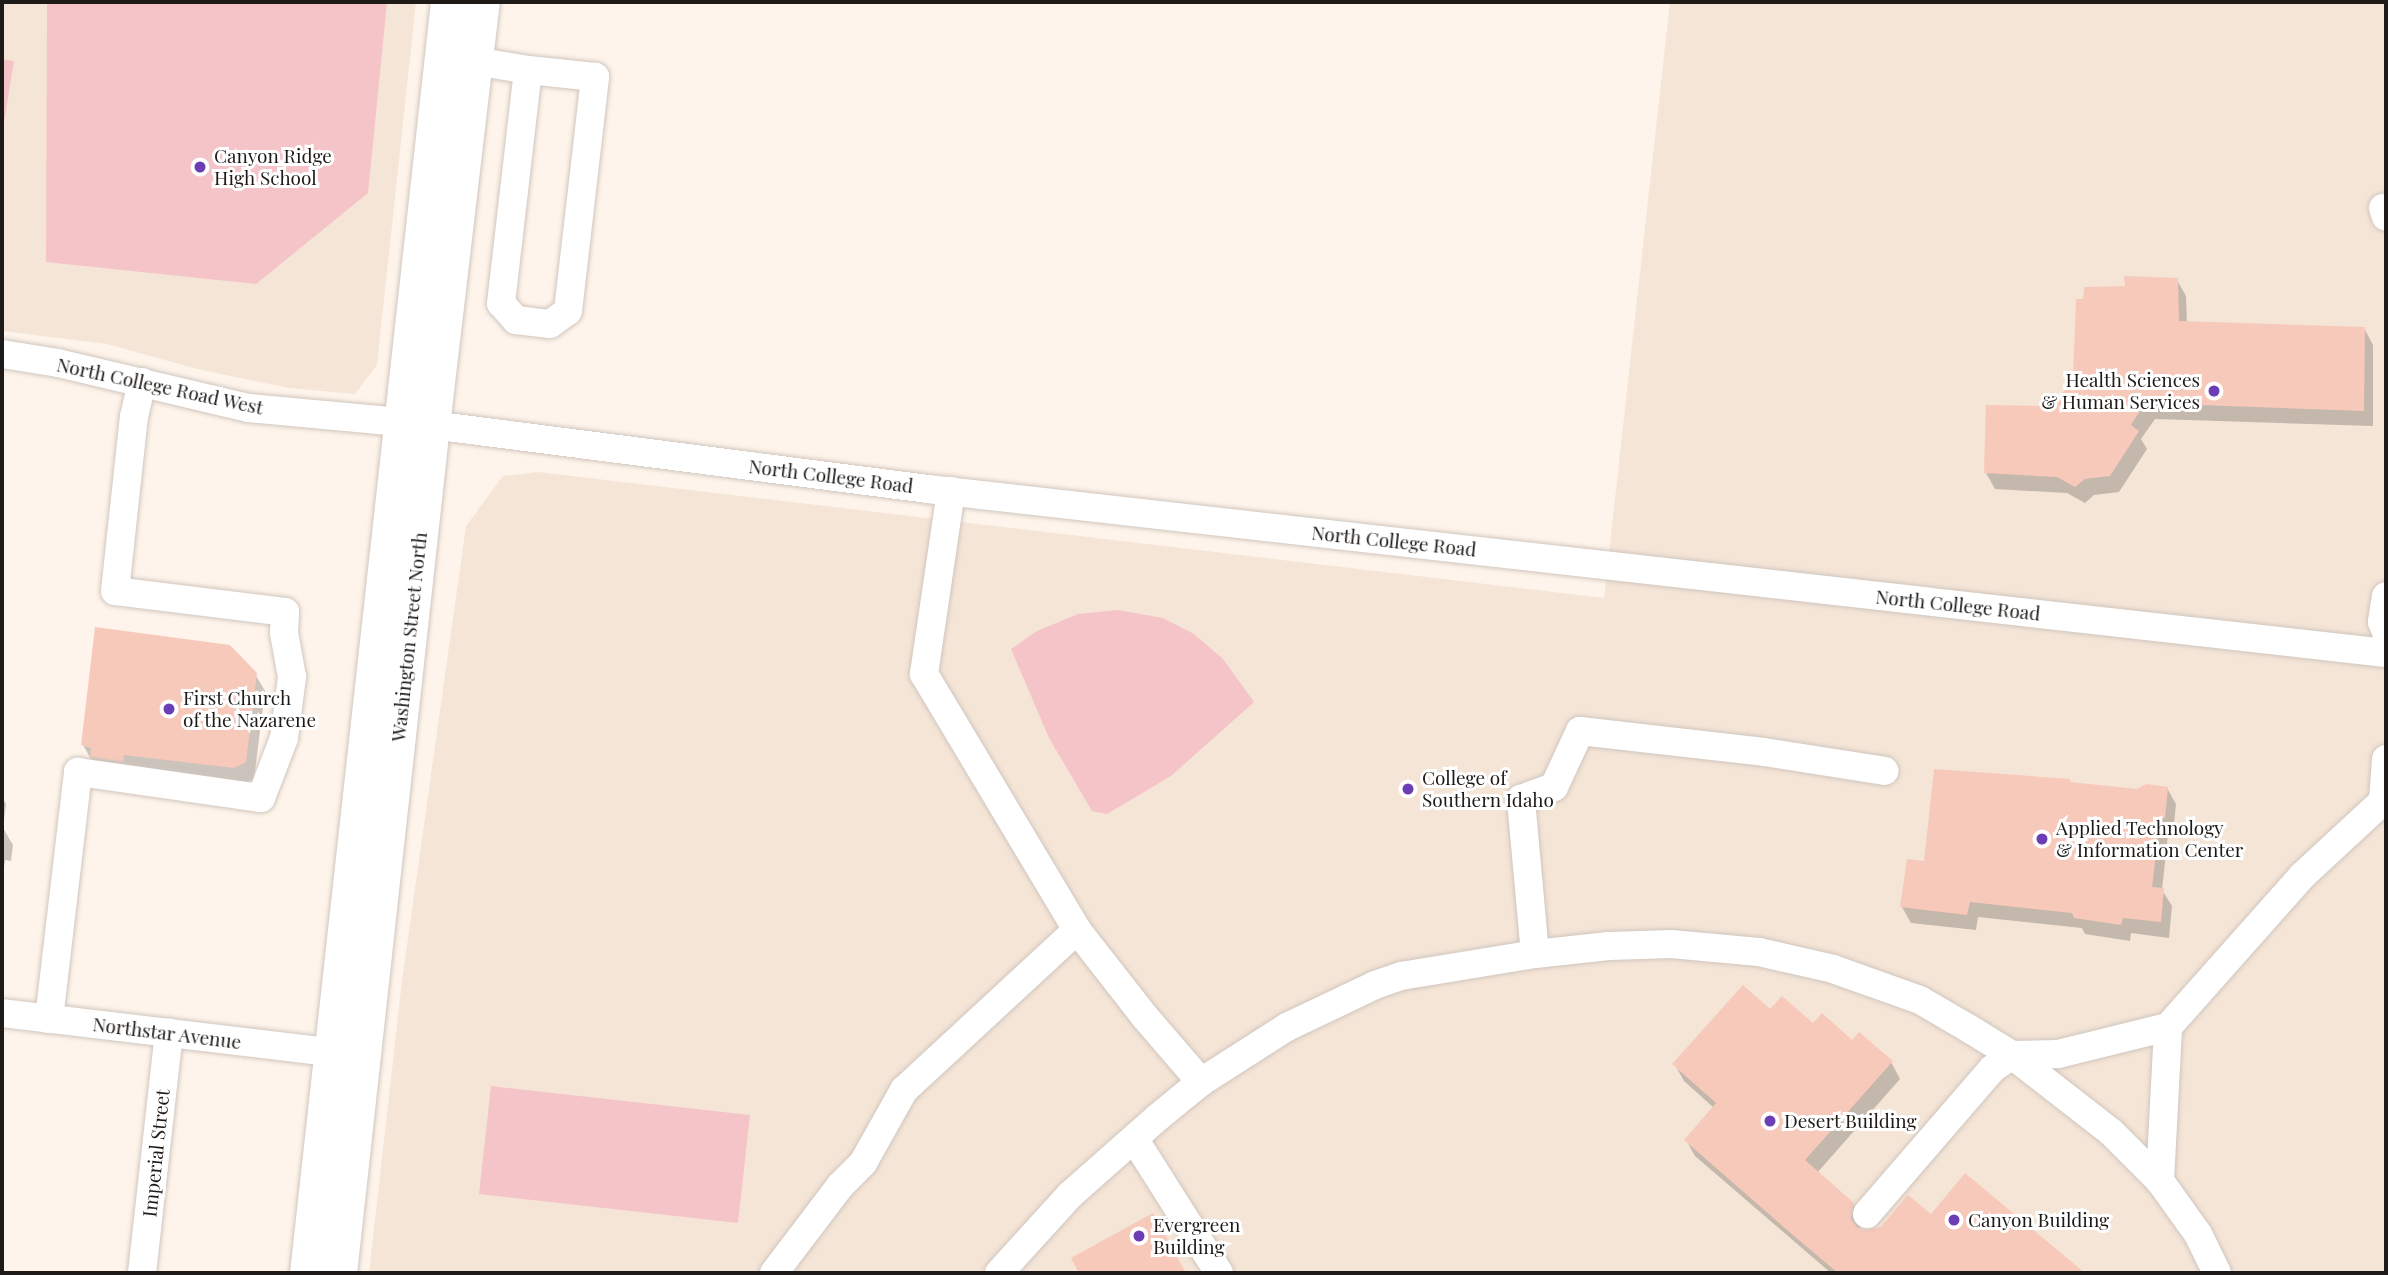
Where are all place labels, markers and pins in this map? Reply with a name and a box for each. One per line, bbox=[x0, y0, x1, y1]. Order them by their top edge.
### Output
place label: Canyon Ridge High School bbox=[214, 145, 332, 189]
marker: Canyon Ridge High School bbox=[192, 159, 208, 175]
place label: Health Sciences & Human Services bbox=[2041, 369, 2200, 413]
marker: Health Sciences & Human Services bbox=[2206, 383, 2222, 399]
place label: First Church of the Nazarene bbox=[183, 687, 316, 731]
marker: First Church of the Nazarene bbox=[161, 701, 177, 717]
place label: College of Southern Idaho bbox=[1422, 767, 1554, 811]
marker: College of Southern Idaho bbox=[1400, 781, 1416, 797]
place label: Applied Technology & Information Center bbox=[2056, 817, 2243, 861]
marker: Applied Technology & Information Center bbox=[2034, 831, 2050, 847]
place label: Desert Building bbox=[1784, 1110, 1917, 1132]
marker: Desert Building bbox=[1762, 1113, 1778, 1129]
place label: Canyon Building bbox=[1968, 1209, 2109, 1231]
marker: Canyon Building bbox=[1946, 1212, 1962, 1228]
place label: Evergreen Building bbox=[1153, 1214, 1240, 1258]
marker: Evergreen Building bbox=[1131, 1228, 1147, 1244]

